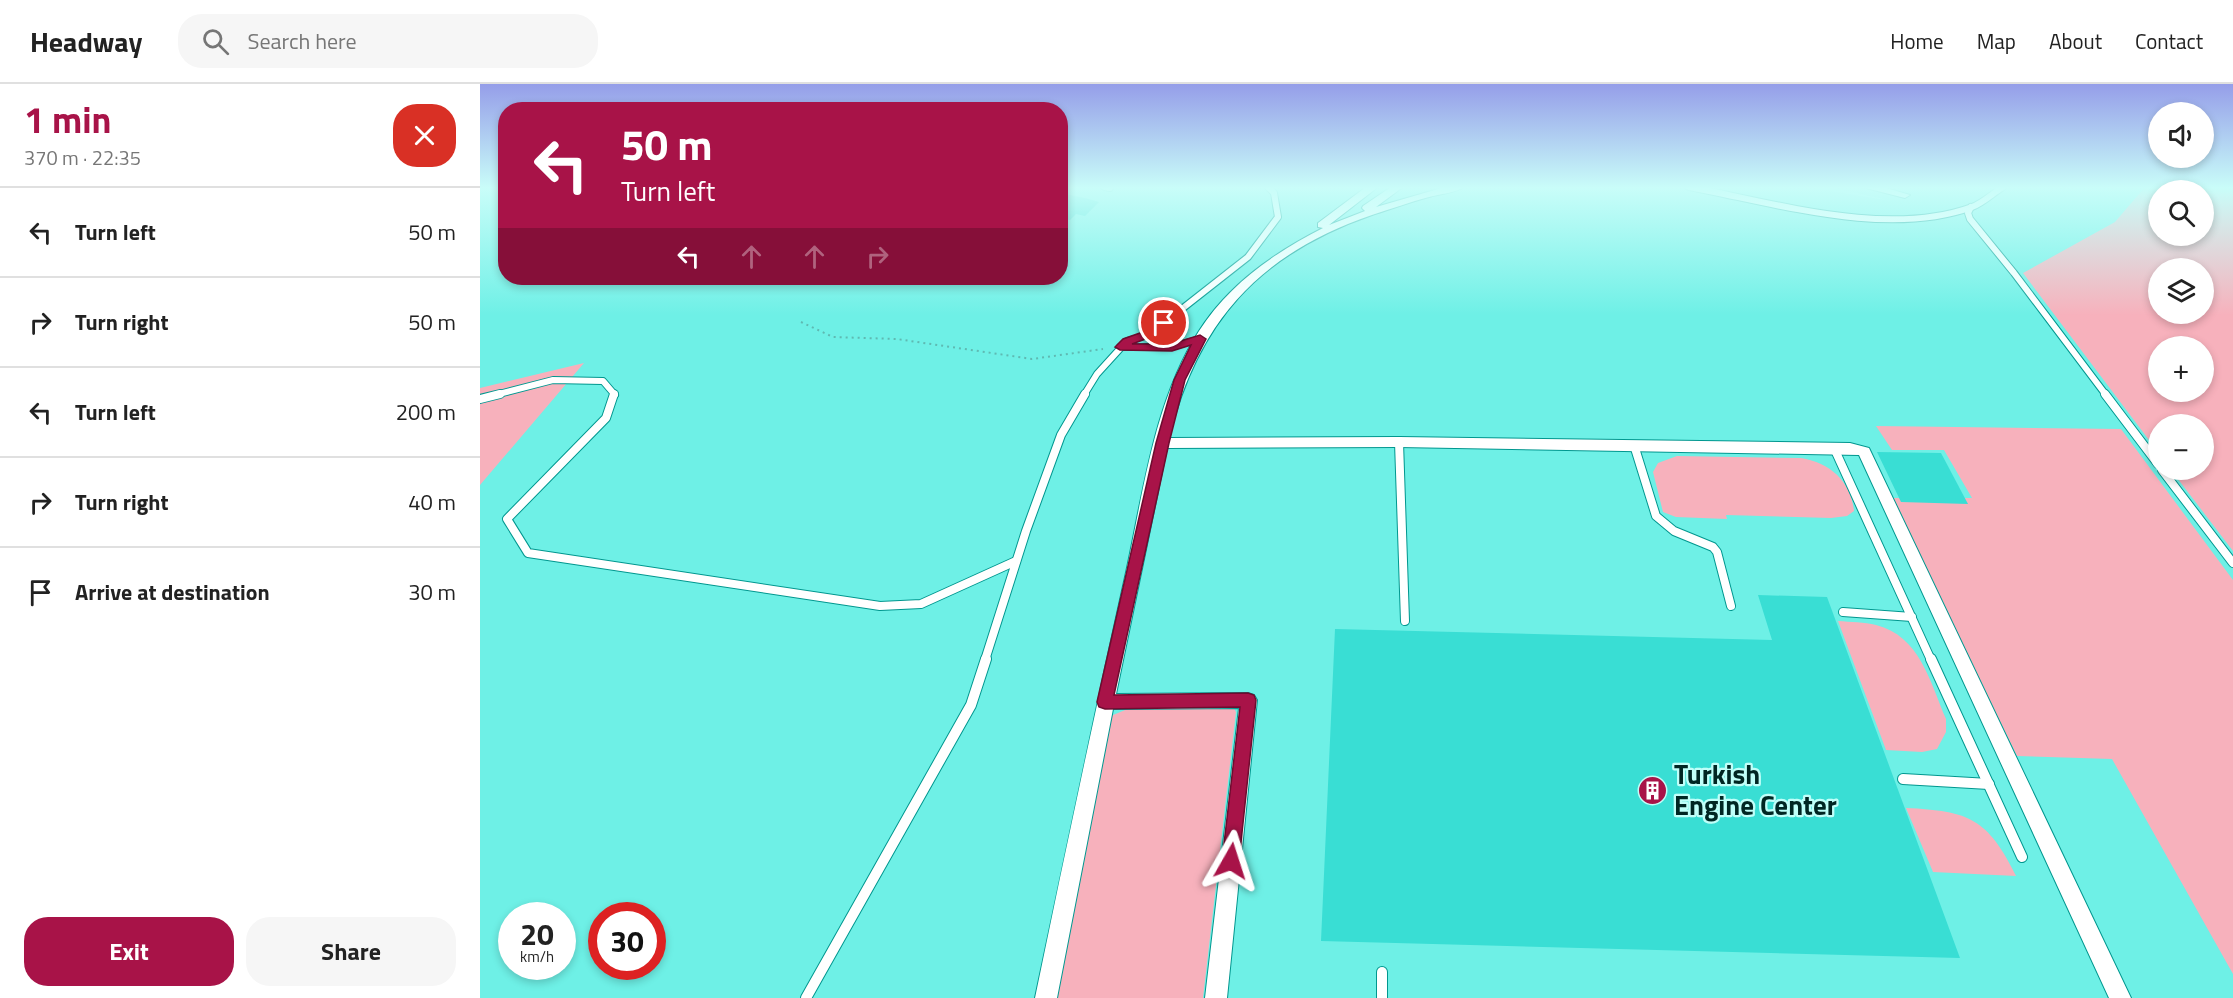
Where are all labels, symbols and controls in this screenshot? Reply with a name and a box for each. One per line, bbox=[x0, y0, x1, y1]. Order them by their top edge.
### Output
search box bbox=[178, 14, 598, 68]
text: Headway bbox=[30, 20, 142, 63]
text: Search here bbox=[247, 24, 357, 58]
icon: search bbox=[199, 25, 232, 58]
text: Home bbox=[1890, 25, 1944, 57]
text: Map bbox=[1977, 25, 2016, 57]
text: About bbox=[2049, 25, 2102, 57]
text: Contact bbox=[2135, 25, 2203, 57]
text: 1 min bbox=[24, 92, 111, 147]
map controls bbox=[2148, 102, 2214, 480]
button: sound bbox=[2148, 102, 2214, 168]
button: close bbox=[393, 104, 456, 167]
text: 50 m bbox=[621, 112, 713, 176]
icon: left bbox=[522, 126, 600, 204]
text: 370 m · 22:35 bbox=[24, 142, 141, 173]
text: Turn left bbox=[621, 170, 715, 211]
button: search bbox=[2148, 180, 2214, 246]
text: Turn left bbox=[75, 215, 156, 249]
text: 50 m bbox=[408, 215, 456, 249]
icon: left bbox=[24, 216, 57, 249]
icon: left bbox=[672, 240, 705, 273]
icon: ahead bbox=[735, 240, 768, 273]
icon: ahead bbox=[798, 240, 831, 273]
icon: right bbox=[861, 240, 894, 273]
button: layers bbox=[2148, 258, 2214, 324]
pin bbox=[1138, 297, 1189, 348]
text: Turn right bbox=[75, 305, 169, 339]
text: 50 m bbox=[408, 305, 456, 339]
icon: right bbox=[24, 306, 57, 339]
icon: arrive bbox=[1147, 306, 1180, 339]
button: + bbox=[2148, 336, 2214, 402]
text: Turn left bbox=[75, 395, 156, 429]
text: 200 m bbox=[396, 395, 456, 429]
icon: left bbox=[24, 396, 57, 429]
button: − bbox=[2148, 414, 2214, 480]
text: Turn right bbox=[75, 485, 169, 519]
text: 40 m bbox=[408, 485, 456, 519]
icon: right bbox=[24, 486, 57, 519]
text: Arrive at destination bbox=[75, 575, 270, 609]
text: 30 m bbox=[408, 575, 456, 609]
icon: arrive bbox=[24, 576, 57, 609]
place label: Turkish Engine Center bbox=[1674, 753, 1837, 825]
building icon: Turkish Engine Center bbox=[1637, 775, 1669, 807]
position arrow bbox=[1199, 829, 1263, 893]
speed limit sign: 30 bbox=[588, 902, 666, 980]
text: 20 bbox=[520, 911, 554, 957]
button: Exit bbox=[24, 917, 234, 986]
button: Share bbox=[246, 917, 456, 986]
text: km/h bbox=[520, 945, 554, 968]

